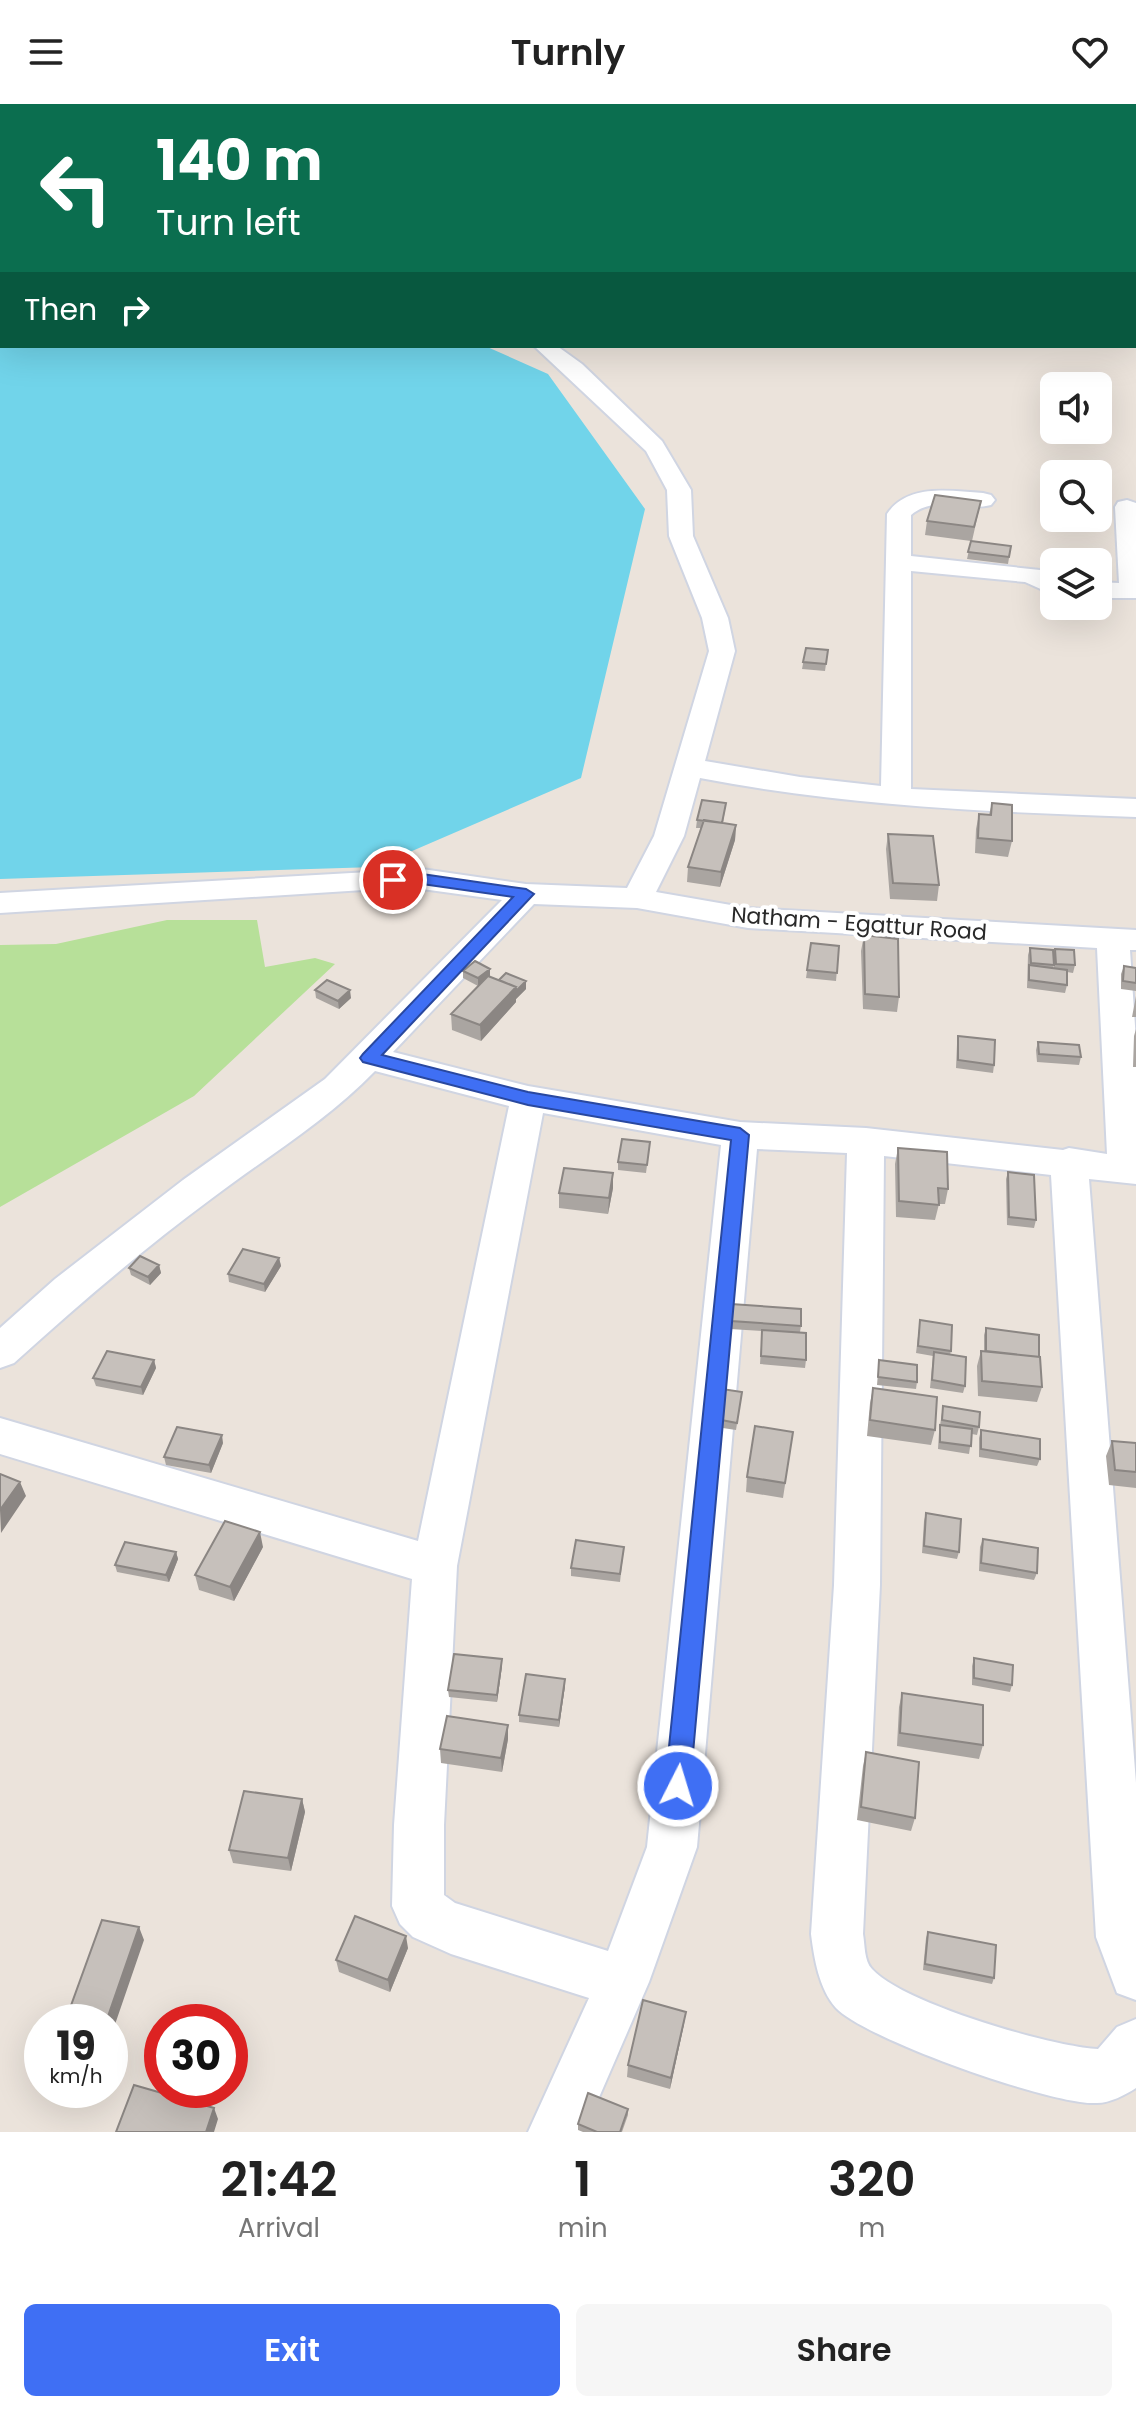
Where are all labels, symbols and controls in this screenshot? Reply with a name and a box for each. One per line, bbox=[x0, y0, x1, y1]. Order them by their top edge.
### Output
text: Turnly bbox=[511, 27, 625, 78]
icon: menu bbox=[24, 30, 68, 74]
icon: heart bbox=[1068, 30, 1112, 74]
text: 140 m bbox=[156, 121, 323, 200]
icon: left bbox=[24, 136, 128, 240]
text: Turn left bbox=[156, 197, 301, 248]
text: Then bbox=[24, 288, 97, 331]
icon: right bbox=[113, 288, 157, 332]
map controls bbox=[1040, 372, 1112, 620]
button: sound bbox=[1040, 372, 1112, 444]
button: search bbox=[1040, 460, 1112, 532]
button: layers bbox=[1040, 548, 1112, 620]
pin bbox=[359, 846, 427, 914]
icon: arrive bbox=[371, 858, 415, 902]
street label: Natham - Egattur Road bbox=[730, 899, 988, 948]
position arrow bbox=[636, 1744, 720, 1828]
speed limit sign: 30 bbox=[144, 2004, 248, 2108]
text: 19 bbox=[56, 2018, 96, 2074]
text: km/h bbox=[49, 2062, 103, 2090]
text: 21:42 bbox=[221, 2146, 337, 2213]
text: 1 bbox=[574, 2146, 591, 2213]
text: 320 bbox=[828, 2146, 915, 2213]
text: Arrival bbox=[238, 2210, 320, 2246]
text: min bbox=[558, 2210, 608, 2246]
text: m bbox=[858, 2210, 885, 2246]
button: Exit bbox=[24, 2304, 560, 2396]
button: Share bbox=[576, 2304, 1112, 2396]

